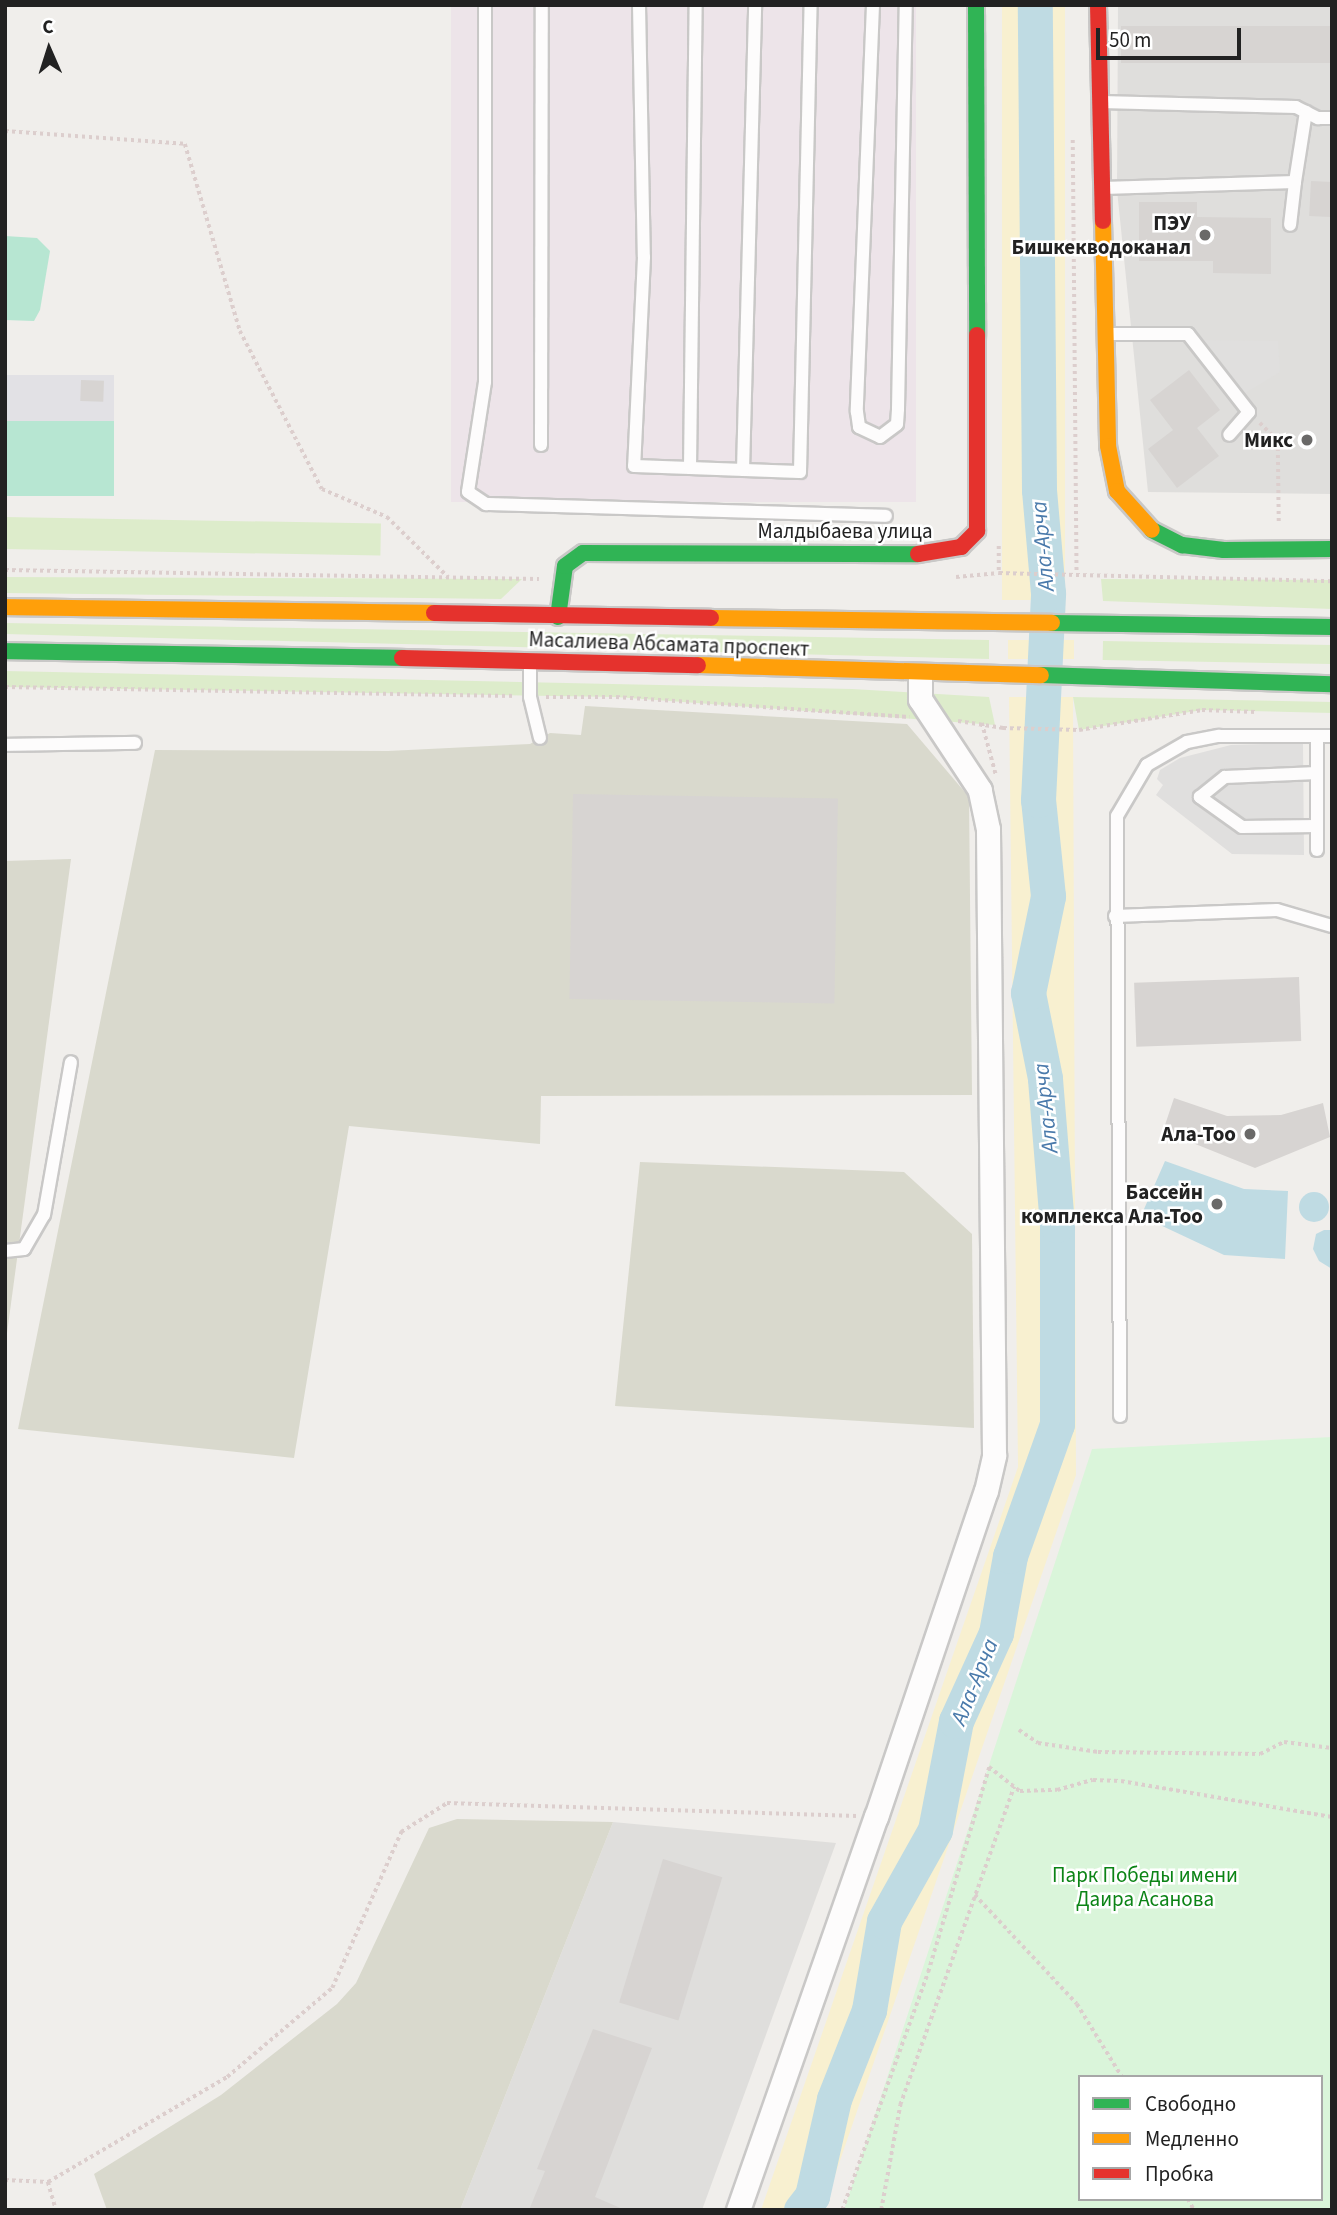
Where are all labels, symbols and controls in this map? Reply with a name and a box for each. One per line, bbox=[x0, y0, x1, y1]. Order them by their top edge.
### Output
north arrow bbox=[14, 14, 84, 84]
text: С bbox=[42, 14, 54, 41]
scale bar bbox=[1099, 14, 1244, 58]
text: 50 m bbox=[1109, 25, 1151, 55]
place label: ПЭУ Бишкекводоканал bbox=[1012, 210, 1191, 260]
marker: ПЭУ Бишкекводоканал bbox=[1197, 227, 1213, 243]
place label: Микс bbox=[1244, 427, 1293, 453]
marker: Микс bbox=[1299, 432, 1315, 448]
water label: Ала-Арча bbox=[1025, 500, 1061, 592]
street label: Малдыбаева улица bbox=[757, 518, 933, 544]
street label: Масалиева Абсамата проспект bbox=[528, 627, 810, 661]
water label: Ала-Арча bbox=[1028, 1062, 1064, 1154]
place label: Ала-Тоо bbox=[1161, 1121, 1236, 1147]
marker: Ала-Тоо bbox=[1242, 1126, 1258, 1142]
place label: Бассейн комплекса Ала-Тоо bbox=[1021, 1179, 1203, 1229]
marker: Бассейн комплекса Ала-Тоо bbox=[1209, 1196, 1225, 1212]
water label: Ала-Арча bbox=[945, 1635, 1005, 1729]
park label: Парк Победы имени Даира Асанова bbox=[1052, 1862, 1238, 1912]
legend bbox=[1078, 2075, 1323, 2201]
text: Свободно bbox=[1145, 2089, 1236, 2119]
text: Медленно bbox=[1145, 2124, 1239, 2154]
text: Пробка bbox=[1145, 2159, 1214, 2189]

